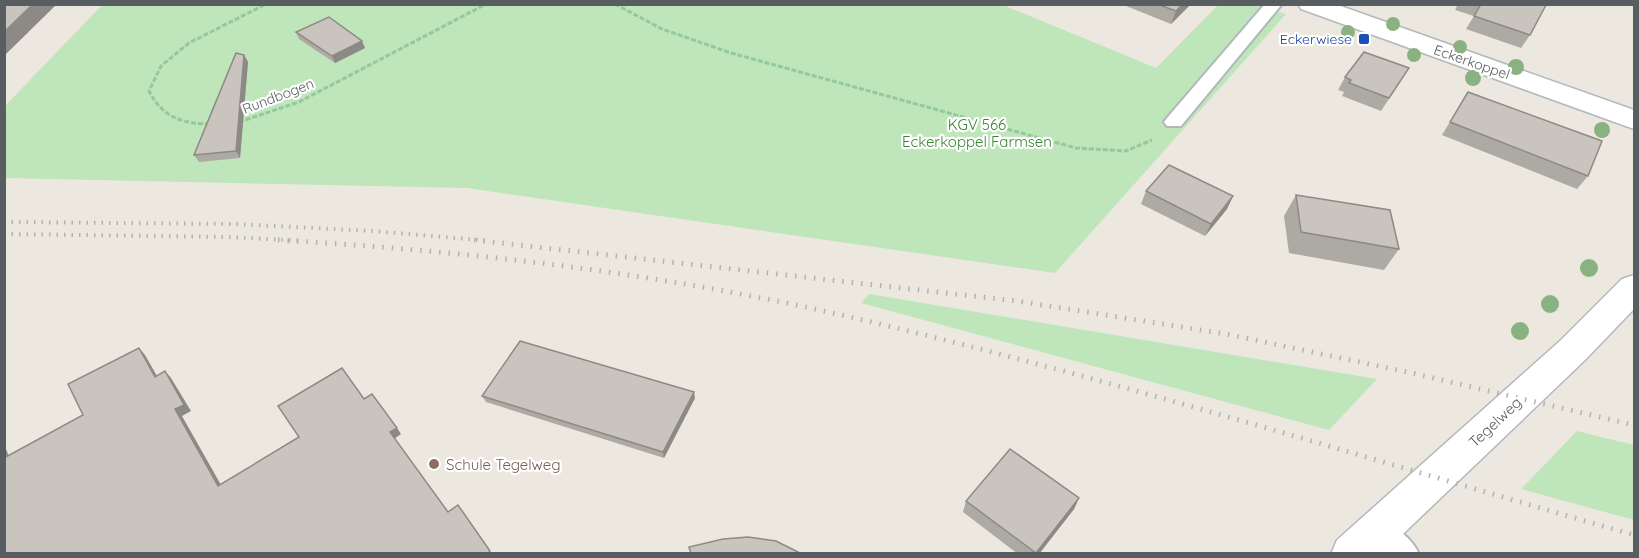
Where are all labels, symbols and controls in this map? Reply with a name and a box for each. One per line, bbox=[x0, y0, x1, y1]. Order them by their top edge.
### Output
place label: Eckerwiese bbox=[1280, 30, 1352, 48]
marker: Eckerwiese bbox=[1357, 32, 1371, 46]
street label: Eckerkoppel bbox=[1432, 41, 1512, 83]
street label: Rundbogen bbox=[240, 74, 316, 118]
park label: KGV 566 Eckerkoppel Farmsen bbox=[902, 115, 1052, 151]
street label: Tegelweg bbox=[1465, 393, 1525, 451]
place label: Schule Tegelweg bbox=[446, 455, 561, 474]
marker: Schule Tegelweg bbox=[427, 457, 441, 471]

